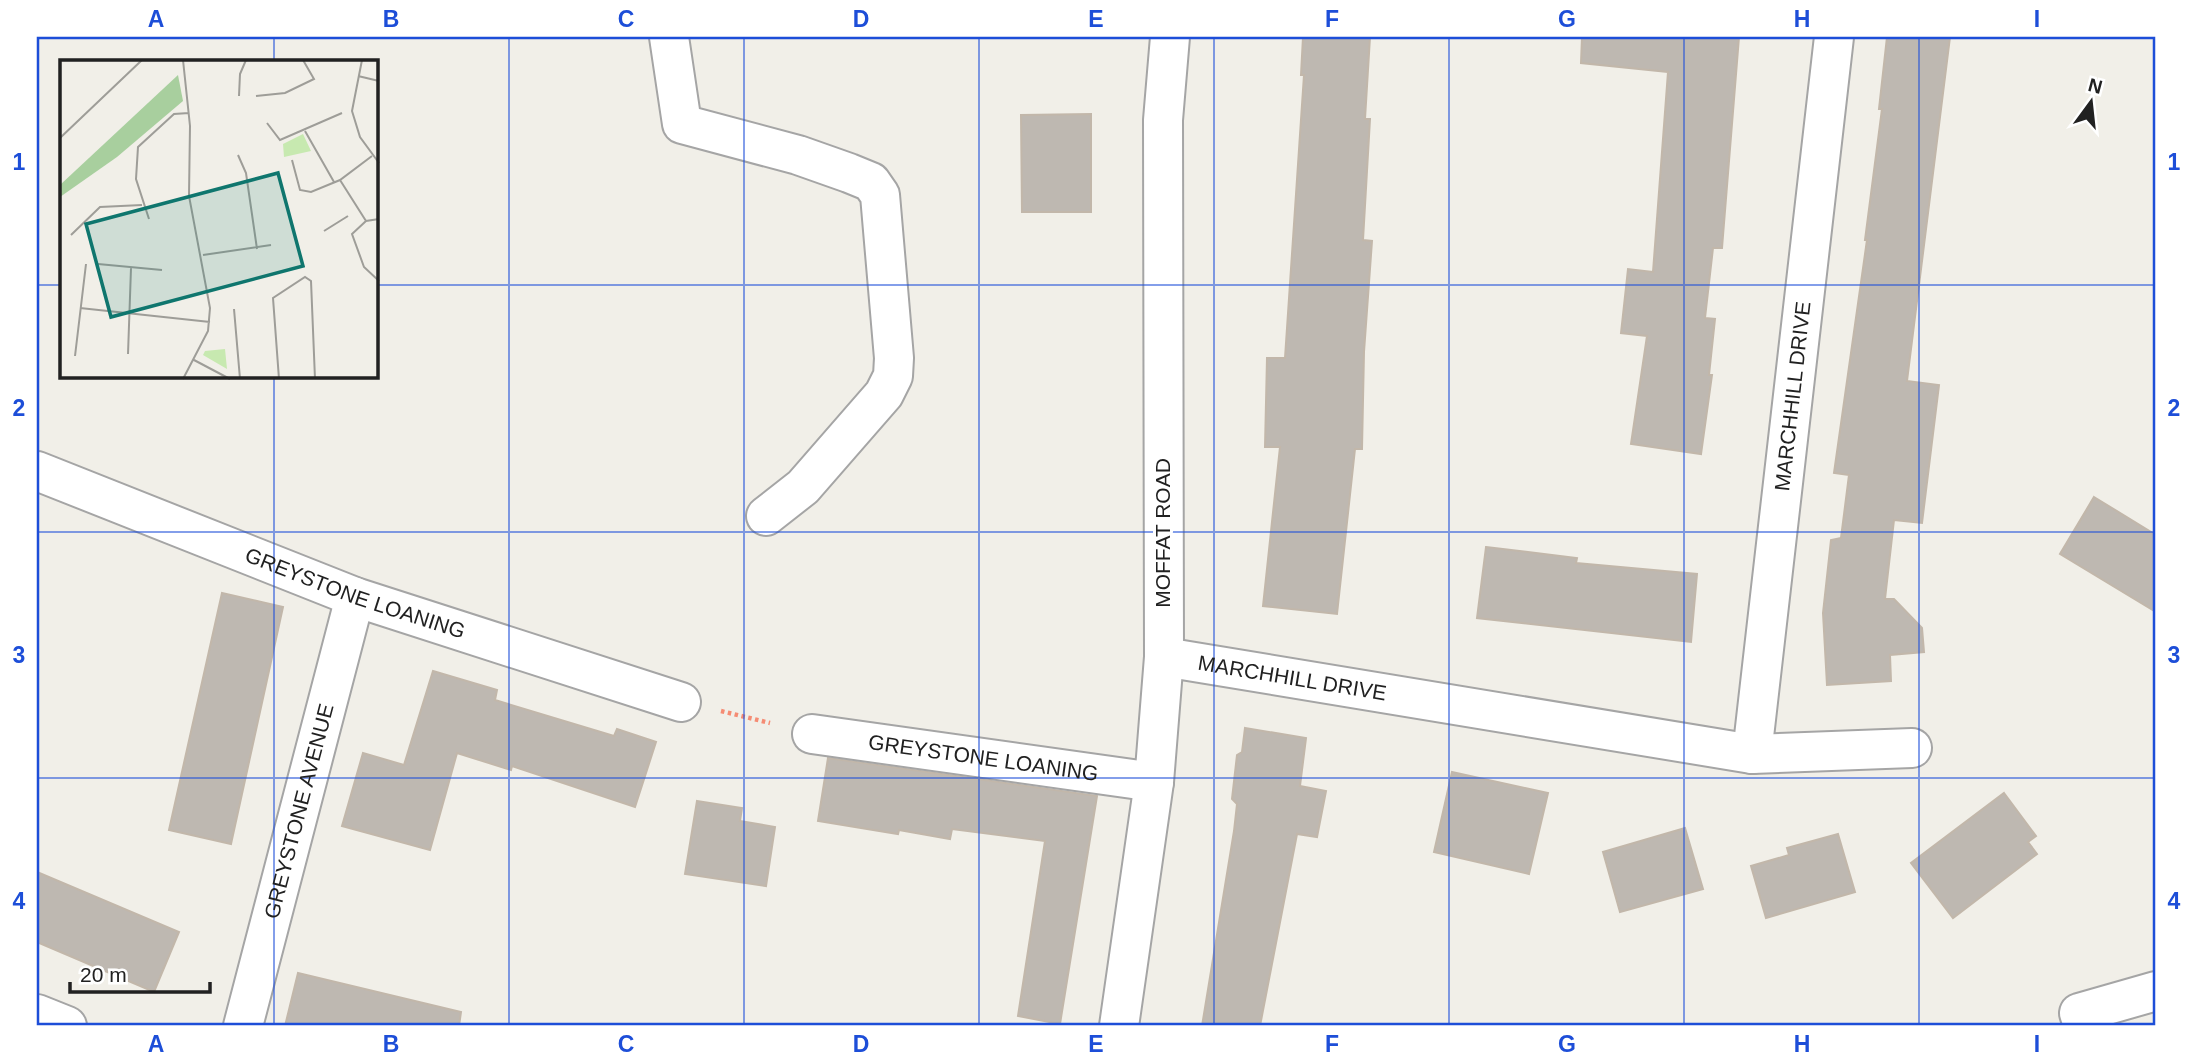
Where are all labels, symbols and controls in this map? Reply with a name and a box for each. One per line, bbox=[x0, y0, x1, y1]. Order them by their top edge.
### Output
text: A bbox=[148, 6, 164, 32]
text: B bbox=[383, 6, 399, 32]
text: C bbox=[618, 6, 634, 32]
text: D bbox=[853, 6, 869, 32]
text: E bbox=[1088, 6, 1104, 32]
text: F bbox=[1325, 6, 1339, 32]
text: G bbox=[1558, 6, 1576, 32]
text: H bbox=[1794, 6, 1810, 32]
text: I bbox=[2034, 6, 2040, 32]
inset map bbox=[60, 60, 378, 378]
north arrow bbox=[2056, 66, 2126, 136]
text: N bbox=[2086, 74, 2105, 98]
text: 1 bbox=[13, 149, 26, 175]
text: 1 bbox=[2168, 149, 2181, 175]
street label: MARCHHILL DRIVE bbox=[1770, 300, 1815, 492]
text: 2 bbox=[13, 395, 25, 421]
text: 2 bbox=[2168, 395, 2180, 421]
street label: MOFFAT ROAD bbox=[1151, 458, 1174, 608]
street label: GREYSTONE LOANING bbox=[242, 543, 468, 643]
text: 3 bbox=[13, 642, 25, 668]
text: 3 bbox=[2168, 642, 2180, 668]
street label: MARCHHILL DRIVE bbox=[1196, 651, 1388, 705]
street label: GREYSTONE AVENUE bbox=[260, 701, 338, 921]
street label: GREYSTONE LOANING bbox=[867, 730, 1100, 785]
text: 4 bbox=[13, 888, 26, 914]
text: 4 bbox=[2168, 888, 2181, 914]
scale bar bbox=[70, 951, 210, 995]
text: 20 m bbox=[80, 963, 127, 986]
text: A bbox=[148, 1031, 164, 1057]
text: B bbox=[383, 1031, 399, 1057]
text: C bbox=[618, 1031, 634, 1057]
text: D bbox=[853, 1031, 869, 1057]
text: E bbox=[1088, 1031, 1104, 1057]
text: F bbox=[1325, 1031, 1339, 1057]
text: G bbox=[1558, 1031, 1576, 1057]
text: H bbox=[1794, 1031, 1810, 1057]
text: I bbox=[2034, 1031, 2040, 1057]

